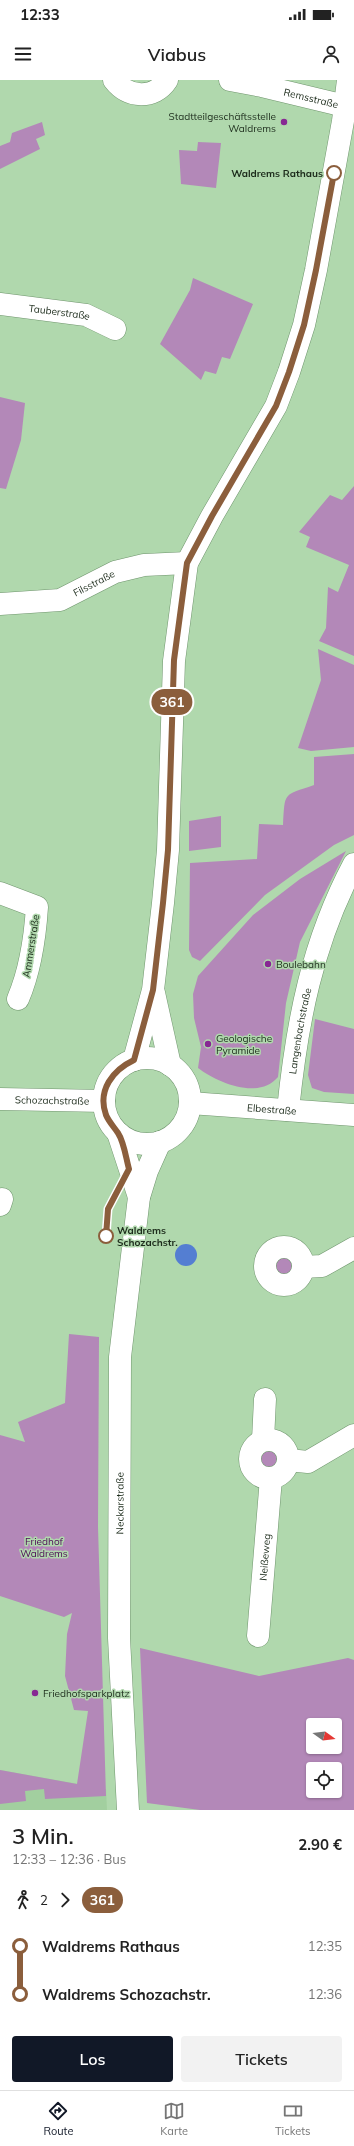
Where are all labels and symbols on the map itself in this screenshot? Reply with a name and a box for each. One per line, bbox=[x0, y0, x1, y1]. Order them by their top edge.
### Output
street label: Remsstraße bbox=[282, 85, 340, 111]
place label: Stadtteilgeschäftsstelle Waldrems bbox=[168, 110, 276, 135]
marker: Stadtteilgeschäftsstelle Waldrems bbox=[279, 117, 289, 127]
marker: Waldrems Rathaus bbox=[326, 165, 342, 181]
place label: Waldrems Rathaus bbox=[231, 167, 323, 180]
street label: Tauberstraße bbox=[28, 301, 93, 323]
street label: Filsstraße bbox=[71, 567, 117, 599]
line badge: 361 bbox=[149, 689, 195, 715]
street label: Ammerstraße bbox=[20, 914, 42, 978]
place label: Boulebahn bbox=[276, 958, 326, 971]
marker: Boulebahn bbox=[263, 959, 273, 969]
street label: Langenbachstraße bbox=[286, 986, 314, 1075]
place label: Geologische Pyramide bbox=[216, 1032, 272, 1057]
marker: Geologische Pyramide bbox=[203, 1039, 213, 1049]
street label: Schozachstraße bbox=[15, 1093, 89, 1107]
street label: Elbestraße bbox=[247, 1101, 297, 1117]
place label: Waldrems Schozachstr. bbox=[117, 1224, 178, 1249]
marker: Waldrems Schozachstr. bbox=[98, 1228, 114, 1244]
street label: Neckarstraße bbox=[113, 1472, 126, 1534]
street label: Neißeweg bbox=[256, 1533, 273, 1581]
park label: Friedhof Waldrems bbox=[20, 1535, 68, 1560]
place label: Friedhofsparkplatz bbox=[43, 1687, 130, 1700]
marker: Friedhofsparkplatz bbox=[30, 1688, 40, 1698]
north arrow bbox=[306, 1718, 342, 1754]

